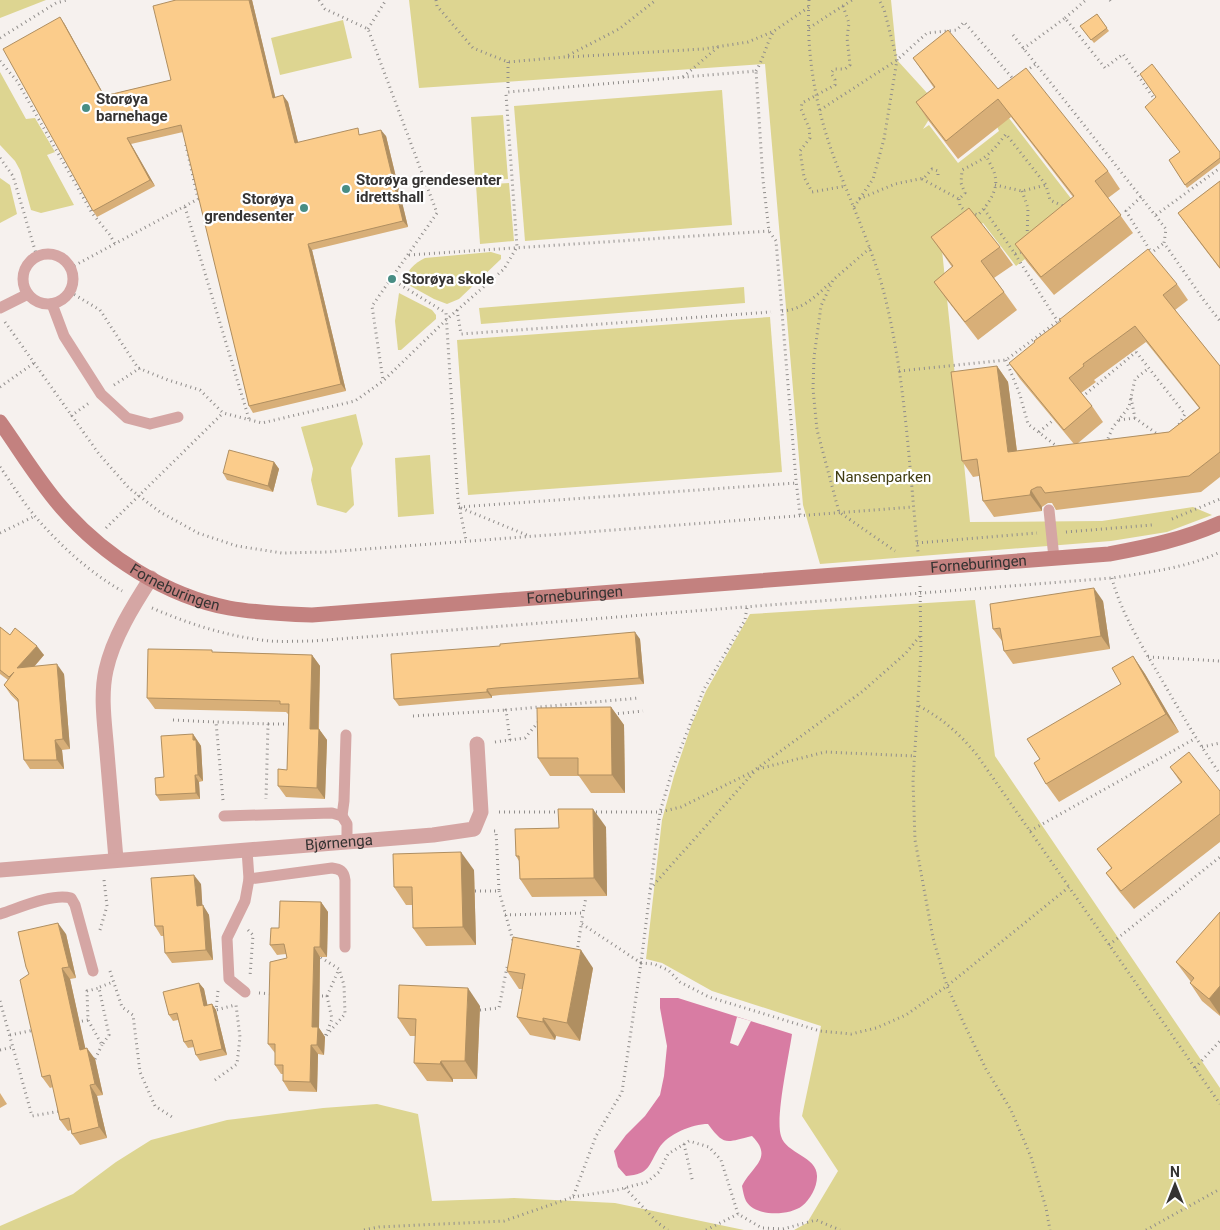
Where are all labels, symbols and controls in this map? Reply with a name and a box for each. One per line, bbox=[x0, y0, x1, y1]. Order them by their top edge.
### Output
place label: Storøya barnehage bbox=[96, 90, 168, 125]
marker: Storøya barnehage bbox=[80, 102, 92, 114]
place label: Storøya grendesenter idrettshall bbox=[356, 171, 502, 206]
marker: Storøya grendesenter idrettshall bbox=[340, 183, 352, 195]
place label: Storøya grendesenter bbox=[204, 190, 294, 225]
marker: Storøya grendesenter bbox=[298, 202, 310, 214]
place label: Storøya skole bbox=[402, 270, 494, 288]
marker: Storøya skole bbox=[386, 273, 398, 285]
park label: Nansenparken bbox=[835, 468, 931, 486]
street label: Forneburingen bbox=[930, 551, 1027, 577]
street label: Forneburingen bbox=[127, 560, 222, 615]
street label: Forneburingen bbox=[526, 582, 624, 608]
street label: Bjørnenga bbox=[304, 831, 373, 854]
north arrow bbox=[1150, 1160, 1200, 1210]
text: N bbox=[1170, 1164, 1180, 1180]

